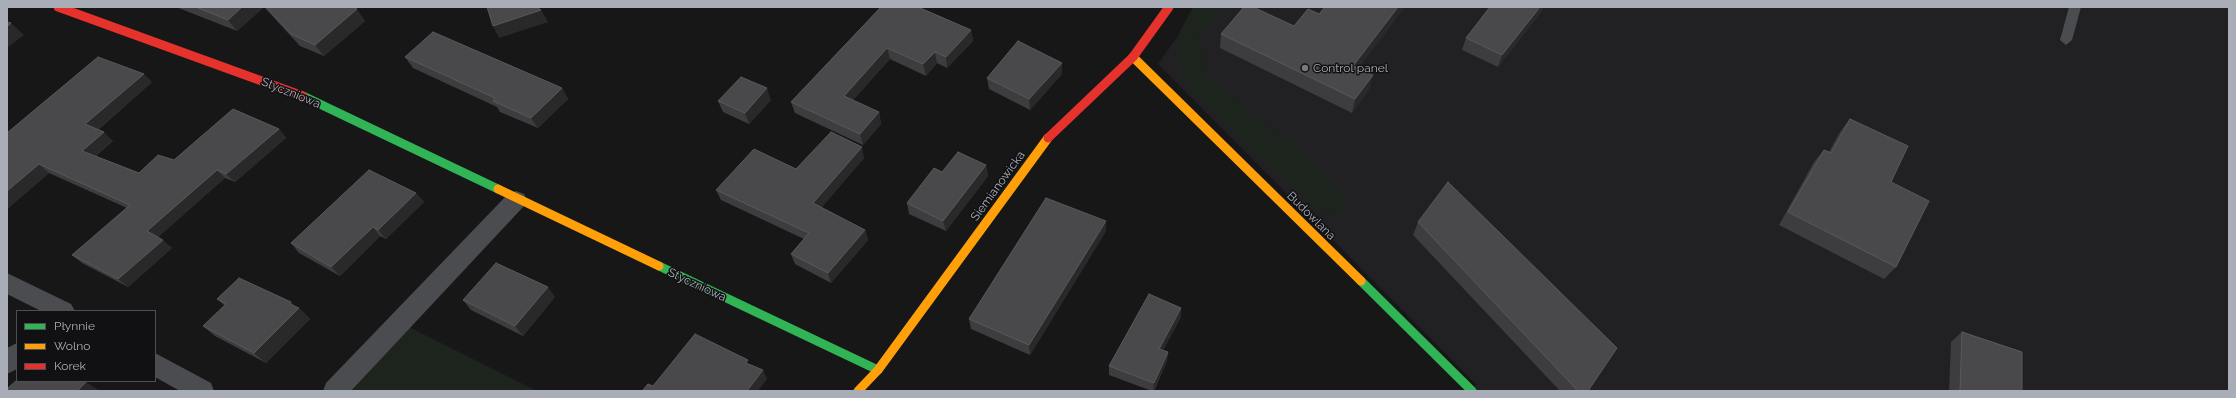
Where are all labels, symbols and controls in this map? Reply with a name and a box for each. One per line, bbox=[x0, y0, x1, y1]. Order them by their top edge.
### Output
place label: Control panel bbox=[1313, 61, 1388, 75]
marker: Control panel bbox=[1300, 63, 1310, 73]
street label: Styczniowa bbox=[259, 75, 323, 111]
street label: Siemianowicka bbox=[968, 148, 1028, 224]
street label: Budowlana bbox=[1284, 189, 1338, 243]
street label: Styczniowa bbox=[666, 265, 728, 305]
legend bbox=[16, 310, 156, 382]
text: Płynnie bbox=[54, 319, 95, 333]
text: Wolno bbox=[54, 339, 90, 353]
text: Korek bbox=[54, 359, 86, 373]

